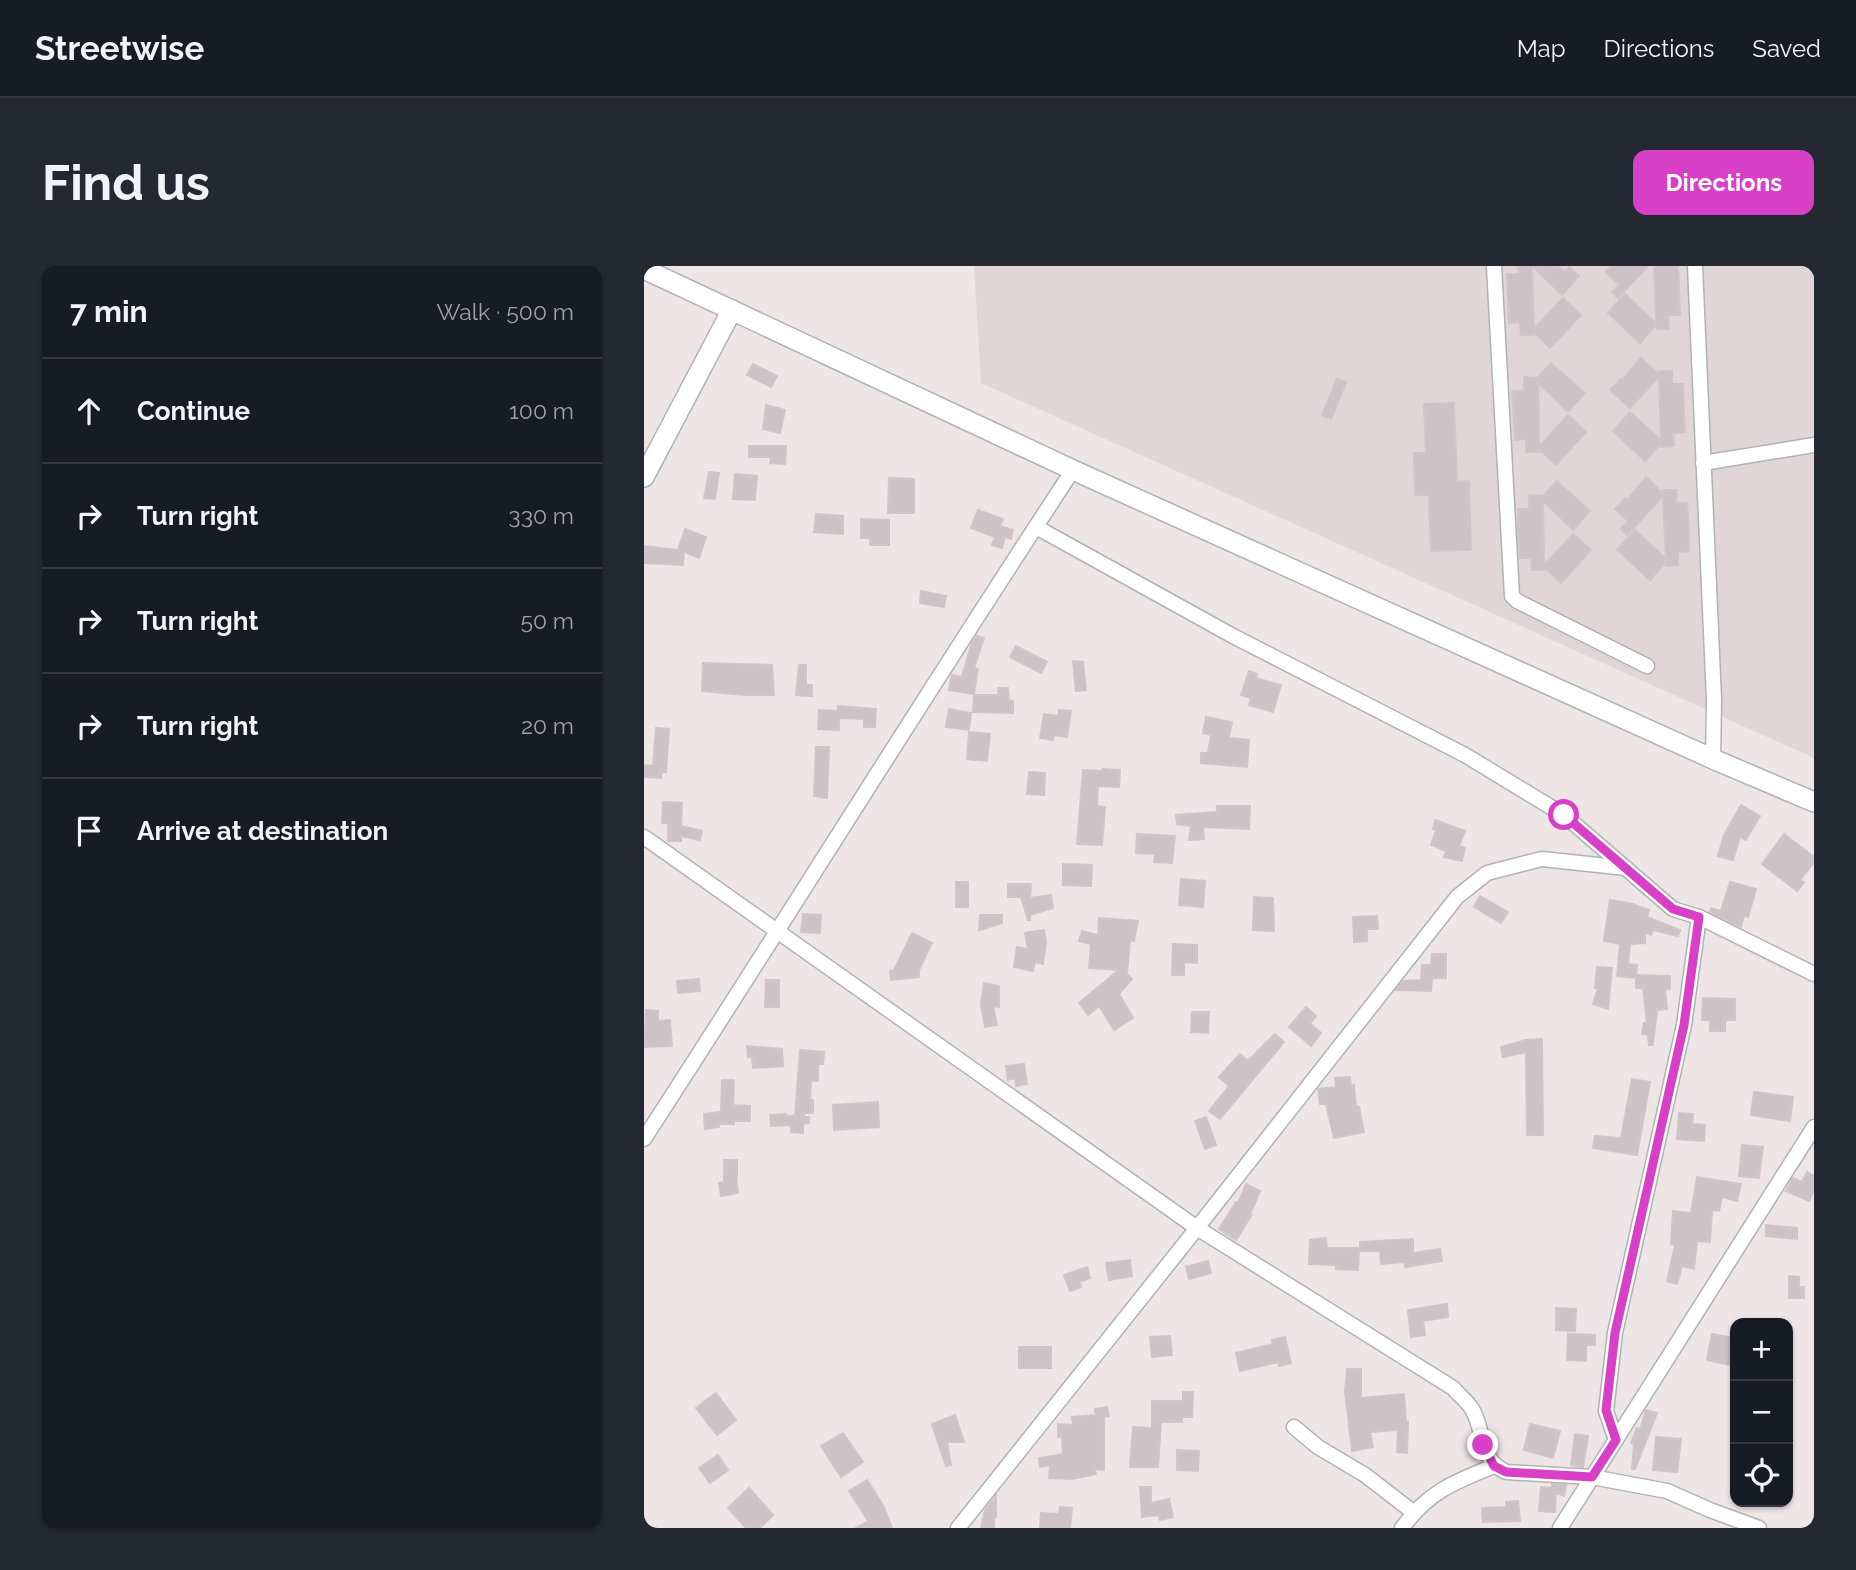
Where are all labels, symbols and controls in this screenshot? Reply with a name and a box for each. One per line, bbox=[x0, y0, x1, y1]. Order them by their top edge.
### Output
text: Streetwise bbox=[35, 29, 204, 68]
text: Map bbox=[1517, 34, 1566, 63]
text: Directions bbox=[1604, 34, 1714, 63]
text: Saved bbox=[1752, 34, 1821, 63]
button: Directions bbox=[1633, 150, 1814, 215]
text: Find us bbox=[42, 154, 210, 211]
text: 7 min bbox=[70, 294, 148, 329]
text: Walk · 500 m bbox=[436, 298, 574, 325]
icon: ahead bbox=[70, 392, 108, 430]
text: Continue bbox=[137, 396, 250, 426]
text: 100 m bbox=[509, 397, 574, 424]
icon: right bbox=[70, 497, 108, 535]
text: Turn right bbox=[137, 501, 258, 531]
text: 330 m bbox=[508, 502, 574, 529]
icon: right bbox=[70, 602, 108, 640]
text: Turn right bbox=[137, 606, 258, 636]
text: 50 m bbox=[520, 607, 574, 634]
icon: right bbox=[70, 707, 108, 745]
text: Turn right bbox=[137, 711, 258, 741]
text: 20 m bbox=[521, 712, 574, 739]
route start bbox=[1548, 799, 1579, 830]
icon: arrive bbox=[70, 812, 108, 850]
text: Arrive at destination bbox=[137, 816, 388, 846]
map controls bbox=[1730, 1318, 1793, 1507]
button: + bbox=[1730, 1318, 1793, 1381]
button: − bbox=[1730, 1381, 1793, 1444]
route end bbox=[1467, 1429, 1498, 1460]
button: locate bbox=[1730, 1444, 1793, 1507]

